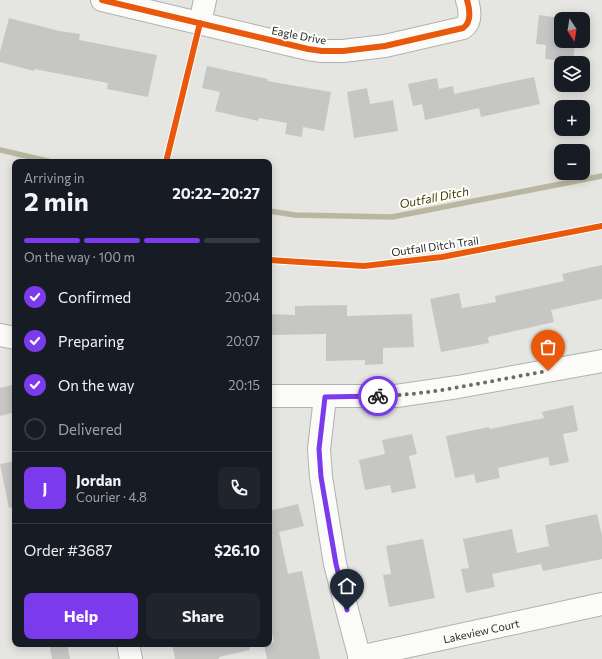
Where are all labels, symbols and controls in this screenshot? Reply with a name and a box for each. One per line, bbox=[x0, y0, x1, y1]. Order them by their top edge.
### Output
north arrow bbox=[554, 12, 590, 48]
map controls bbox=[554, 12, 590, 180]
street label: Eagle Drive bbox=[271, 23, 328, 47]
button: layers bbox=[554, 56, 590, 92]
button: + bbox=[554, 100, 590, 136]
button: − bbox=[554, 144, 590, 180]
text: Arriving in bbox=[24, 170, 84, 186]
water label: Outfall Ditch bbox=[398, 183, 470, 211]
text: 20:22–20:27 bbox=[172, 184, 260, 202]
text: 2 min bbox=[24, 185, 89, 216]
street label: Outfall Ditch Trail bbox=[390, 233, 480, 259]
text: On the way · 100 m bbox=[24, 249, 135, 265]
icon: check bbox=[24, 286, 46, 308]
text: Confirmed bbox=[58, 288, 131, 306]
text: 20:04 bbox=[225, 289, 260, 305]
icon: check bbox=[24, 330, 46, 352]
pin bbox=[531, 330, 565, 371]
text: Preparing bbox=[58, 332, 124, 350]
text: 20:07 bbox=[226, 333, 260, 349]
icon: bag bbox=[537, 336, 559, 358]
icon: check bbox=[24, 374, 46, 396]
text: On the way bbox=[58, 376, 135, 394]
courier bbox=[358, 376, 398, 416]
text: 20:15 bbox=[228, 377, 260, 393]
icon: bike bbox=[367, 385, 389, 407]
text: Delivered bbox=[58, 420, 122, 438]
button: phone bbox=[218, 467, 260, 509]
text: Jordan bbox=[76, 471, 121, 489]
text: J bbox=[43, 479, 47, 497]
text: Courier · 4.8 bbox=[76, 489, 147, 505]
text: Order #3687 bbox=[24, 541, 112, 559]
text: $26.10 bbox=[214, 541, 260, 559]
pin bbox=[330, 569, 364, 610]
icon: home bbox=[336, 575, 358, 597]
button: Help bbox=[24, 593, 138, 639]
button: Share bbox=[146, 593, 260, 639]
street label: Lakeview Court bbox=[442, 616, 521, 645]

